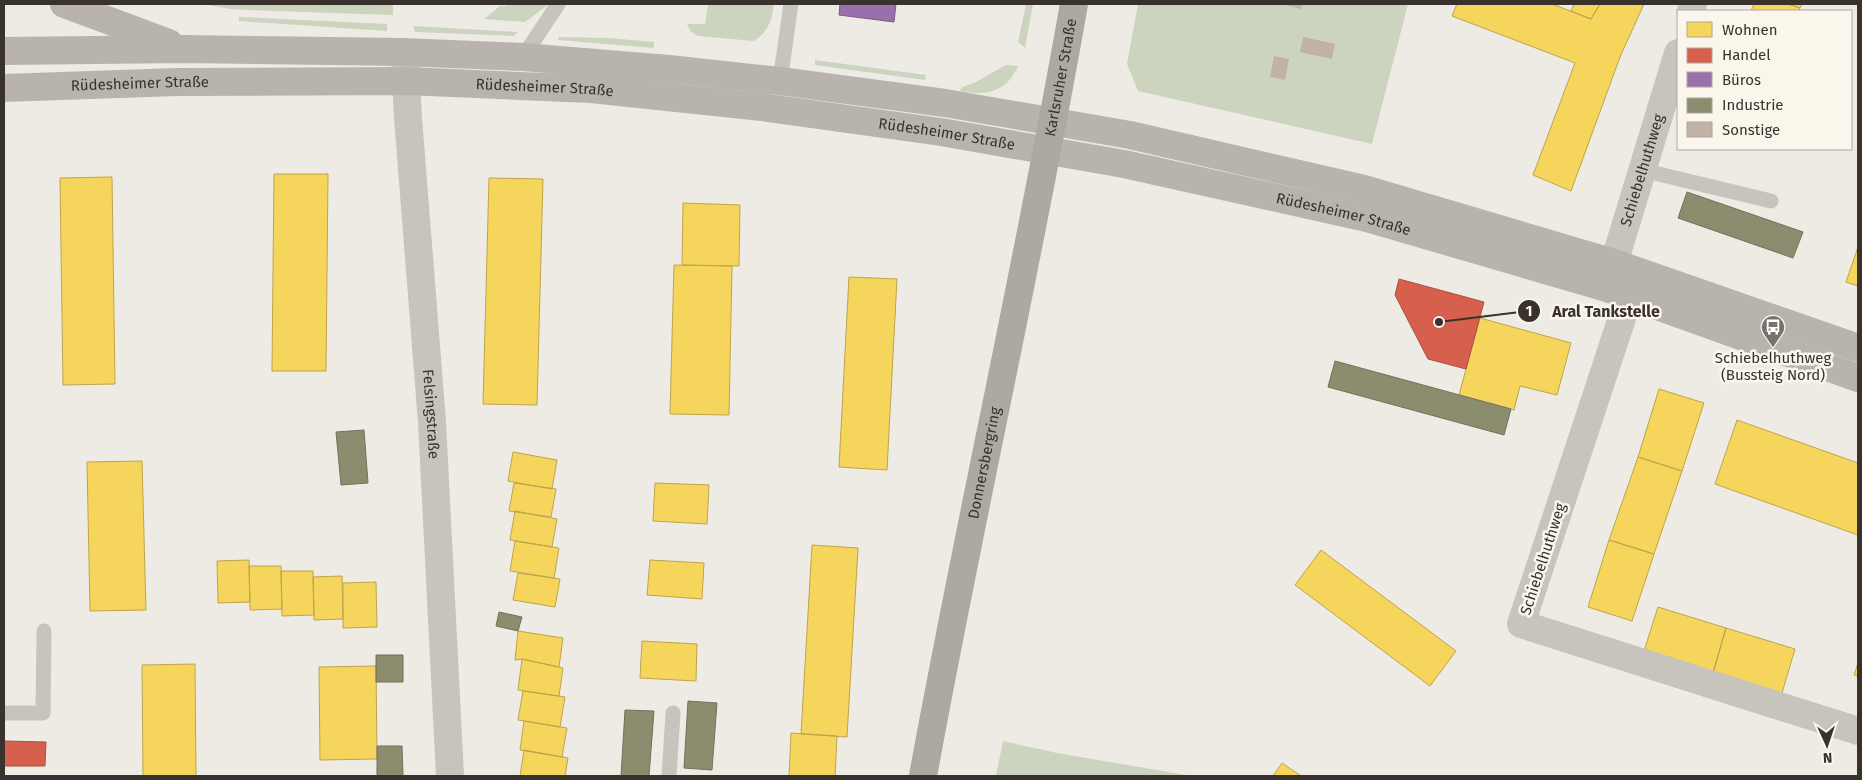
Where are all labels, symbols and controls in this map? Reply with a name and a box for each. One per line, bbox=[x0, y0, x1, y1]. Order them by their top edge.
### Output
legend bbox=[1677, 10, 1852, 150]
street label: Karlsruher Straße bbox=[1041, 17, 1080, 138]
text: Wohnen bbox=[1722, 21, 1778, 39]
text: Handel bbox=[1722, 46, 1771, 64]
text: Büros bbox=[1722, 71, 1761, 89]
street label: Rüdesheimer Straße bbox=[71, 73, 209, 95]
street label: Rüdesheimer Straße bbox=[475, 75, 615, 100]
text: Industrie bbox=[1722, 96, 1784, 114]
street label: Schiebelhuthweg bbox=[1617, 112, 1668, 229]
street label: Rüdesheimer Straße bbox=[877, 114, 1017, 154]
text: Sonstige bbox=[1722, 121, 1780, 139]
street label: Rüdesheimer Straße bbox=[1274, 189, 1413, 239]
callout: Aral Tankstelle bbox=[1517, 296, 1670, 327]
text: 1 bbox=[1526, 302, 1532, 320]
text: Aral Tankstelle bbox=[1551, 302, 1660, 321]
bus stop icon: Schiebelhuthweg (Bussteig Nord) bbox=[1760, 314, 1786, 348]
place label: Schiebelhuthweg (Bussteig Nord) bbox=[1715, 349, 1831, 384]
street label: Felsingstraße bbox=[419, 368, 443, 459]
street label: Donnersbergring bbox=[964, 405, 1005, 521]
street label: Schiebelhuthweg bbox=[1516, 501, 1570, 617]
north arrow bbox=[1802, 720, 1852, 770]
text: N bbox=[1823, 749, 1833, 766]

